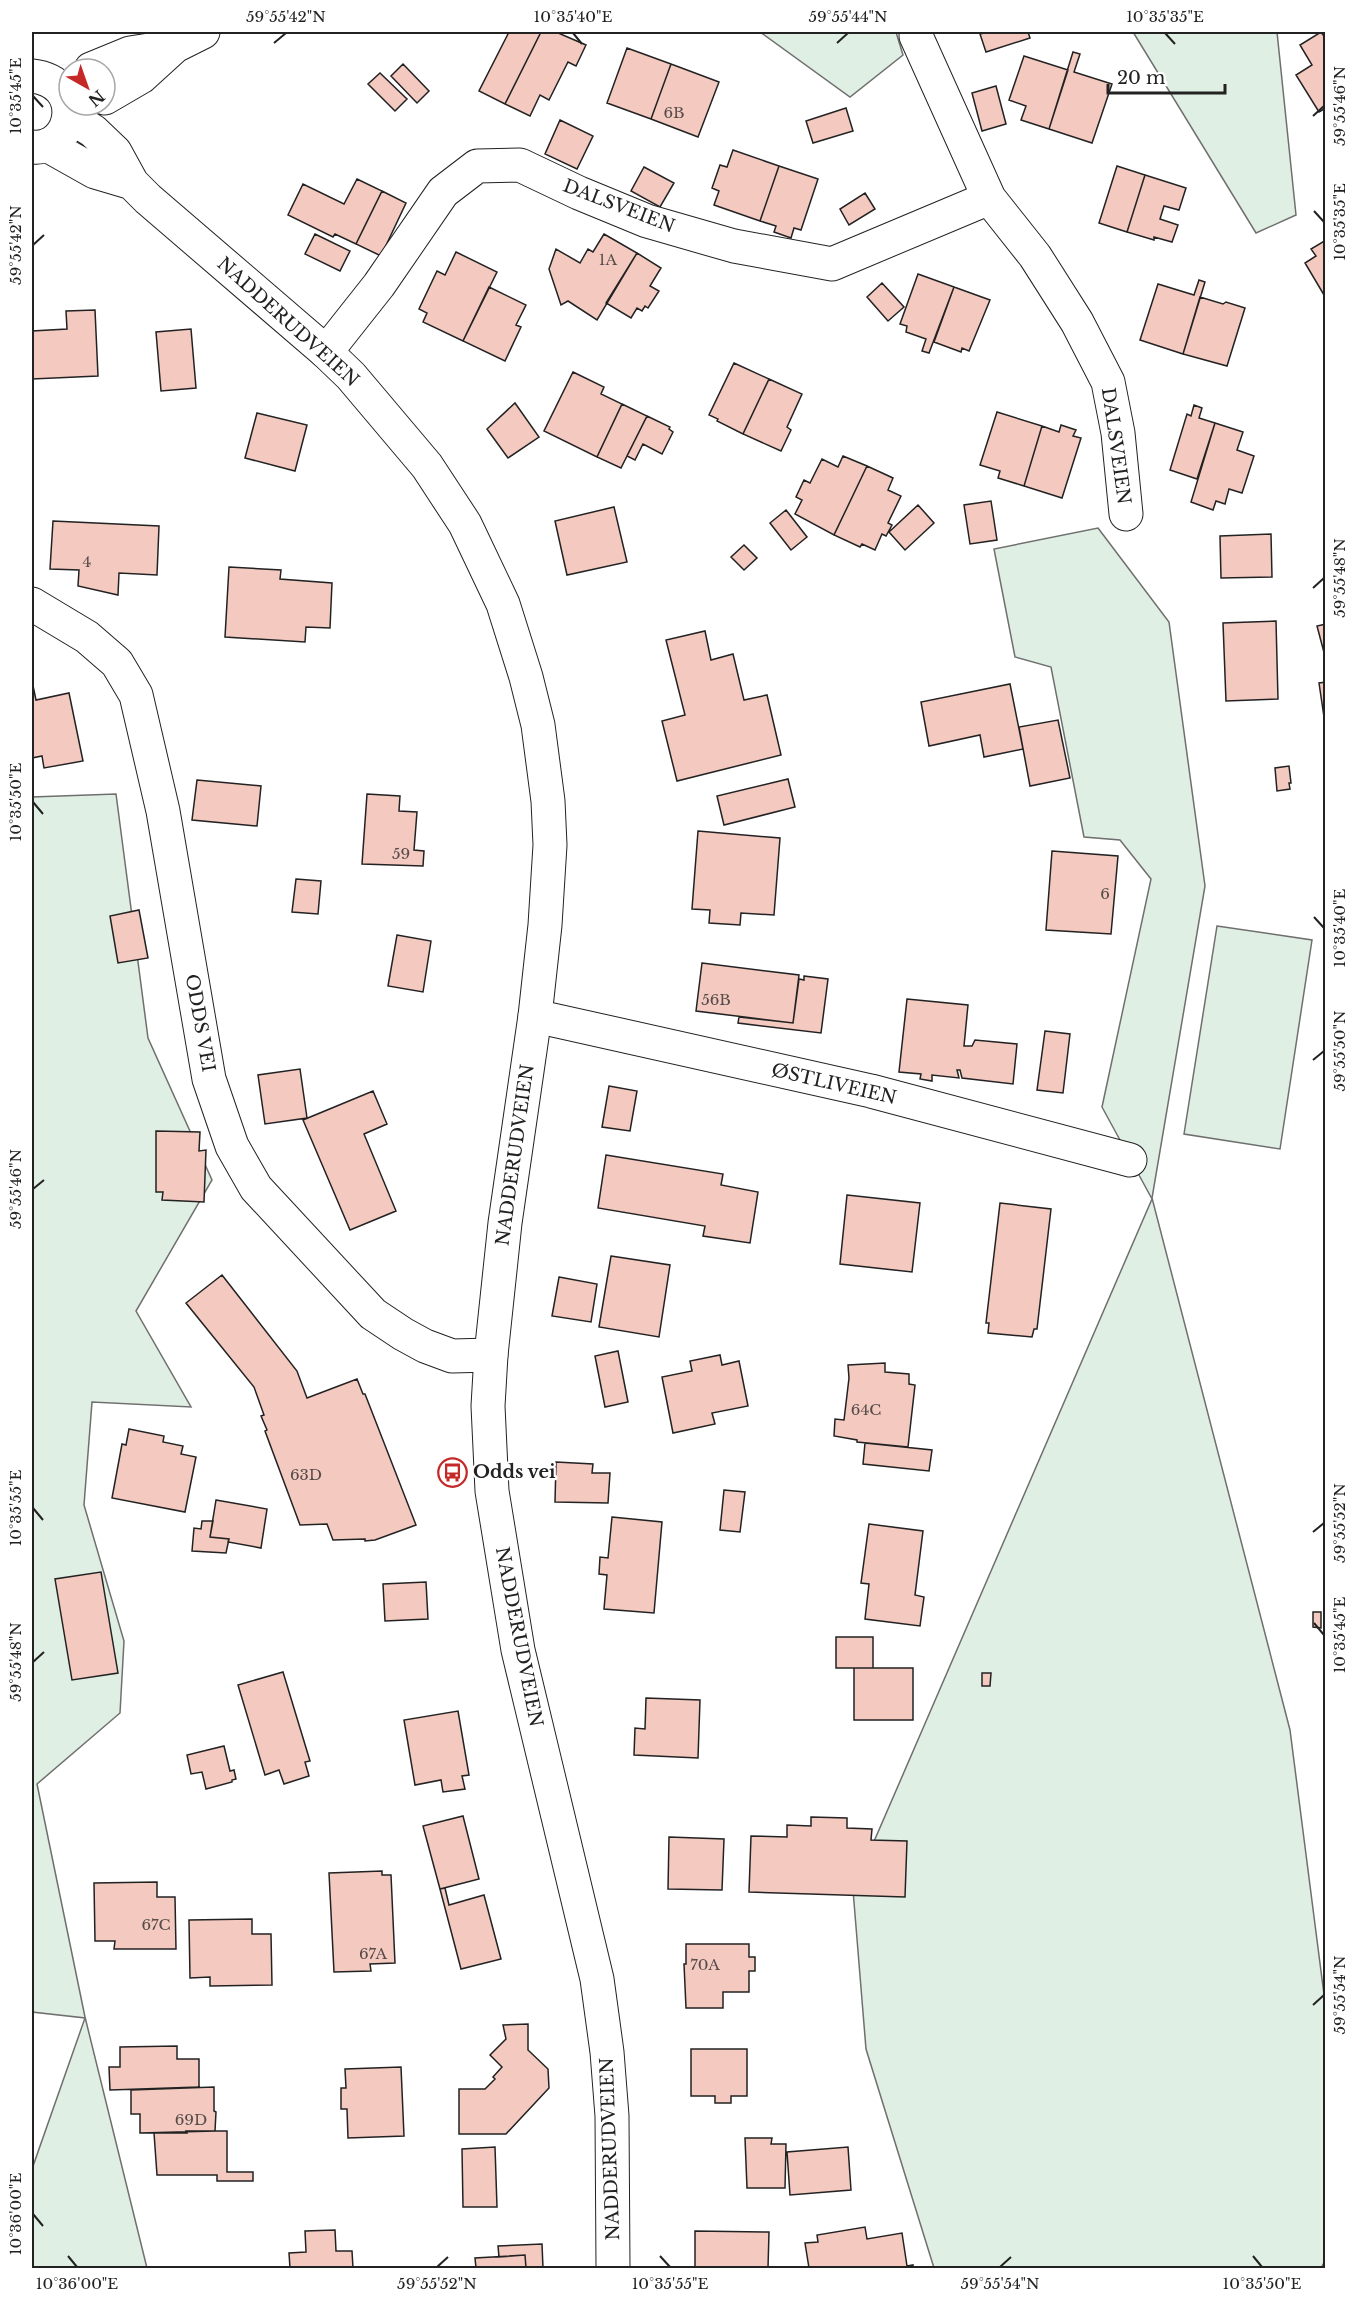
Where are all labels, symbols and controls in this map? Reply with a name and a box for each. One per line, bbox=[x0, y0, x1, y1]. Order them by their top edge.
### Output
text: 59°55'42"N bbox=[246, 7, 326, 26]
text: 10°35'40"E bbox=[534, 7, 613, 26]
text: 59°55'44"N bbox=[808, 7, 888, 26]
text: 10°35'35"E bbox=[1126, 7, 1204, 26]
north arrow bbox=[57, 57, 117, 117]
scale bar bbox=[1108, 57, 1225, 95]
text: 10°35'45"E bbox=[6, 58, 25, 134]
text: 59°55'46"N bbox=[1330, 66, 1349, 146]
text: 20 m bbox=[1117, 67, 1165, 89]
text: N bbox=[84, 86, 109, 111]
house number: 6B bbox=[663, 103, 685, 122]
street label: DALSVEIEN bbox=[560, 175, 678, 237]
text: 10°35'35"E bbox=[1330, 183, 1349, 261]
text: 59°55'42"N bbox=[6, 205, 25, 285]
house number: 1A bbox=[599, 250, 618, 269]
street label: NADDERUDVEIEN bbox=[213, 253, 363, 391]
street label: DALSVEIEN bbox=[1097, 386, 1135, 506]
text: 59°55'48"N bbox=[1330, 538, 1349, 618]
house number: 4 bbox=[83, 552, 91, 571]
text: 10°35'50"E bbox=[6, 762, 25, 841]
house number: 59 bbox=[392, 844, 410, 863]
house number: 6 bbox=[1100, 884, 1110, 903]
text: 10°35'40"E bbox=[1330, 888, 1349, 967]
street label: ODDS VEI bbox=[181, 972, 219, 1074]
house number: 56B bbox=[701, 990, 731, 1009]
text: 59°55'50"N bbox=[1330, 1010, 1349, 1092]
street label: ØSTLIVEIEN bbox=[769, 1059, 899, 1109]
street label: NADDERUDVEIEN bbox=[491, 1063, 539, 1247]
text: 59°55'46"N bbox=[6, 1149, 25, 1229]
house number: 64C bbox=[851, 1400, 881, 1419]
bus stop icon: Odds vei bbox=[436, 1456, 468, 1488]
place label: Odds vei bbox=[473, 1461, 556, 1483]
house number: 63D bbox=[290, 1465, 322, 1484]
text: 10°35'55"E bbox=[6, 1470, 25, 1546]
text: 59°55'52"N bbox=[1330, 1483, 1349, 1563]
street label: NADDERUDVEIEN bbox=[491, 1545, 547, 1729]
text: 10°35'45"E bbox=[1330, 1597, 1349, 1673]
text: 59°55'48"N bbox=[6, 1622, 25, 1702]
house number: 67C bbox=[141, 1915, 171, 1934]
house number: 67A bbox=[359, 1944, 388, 1963]
house number: 70A bbox=[690, 1955, 720, 1974]
text: 59°55'54"N bbox=[1330, 1955, 1349, 2035]
street label: NADDERUDVEIEN bbox=[596, 2057, 624, 2241]
house number: 69D bbox=[175, 2110, 207, 2129]
text: 10°36'00"E bbox=[6, 2173, 25, 2255]
text: 10°36'00"E bbox=[36, 2274, 118, 2293]
text: 59°55'52"N bbox=[397, 2274, 477, 2293]
text: 10°35'55"E bbox=[632, 2274, 708, 2293]
text: 59°55'54"N bbox=[960, 2274, 1040, 2293]
text: 10°35'50"E bbox=[1223, 2274, 1302, 2293]

